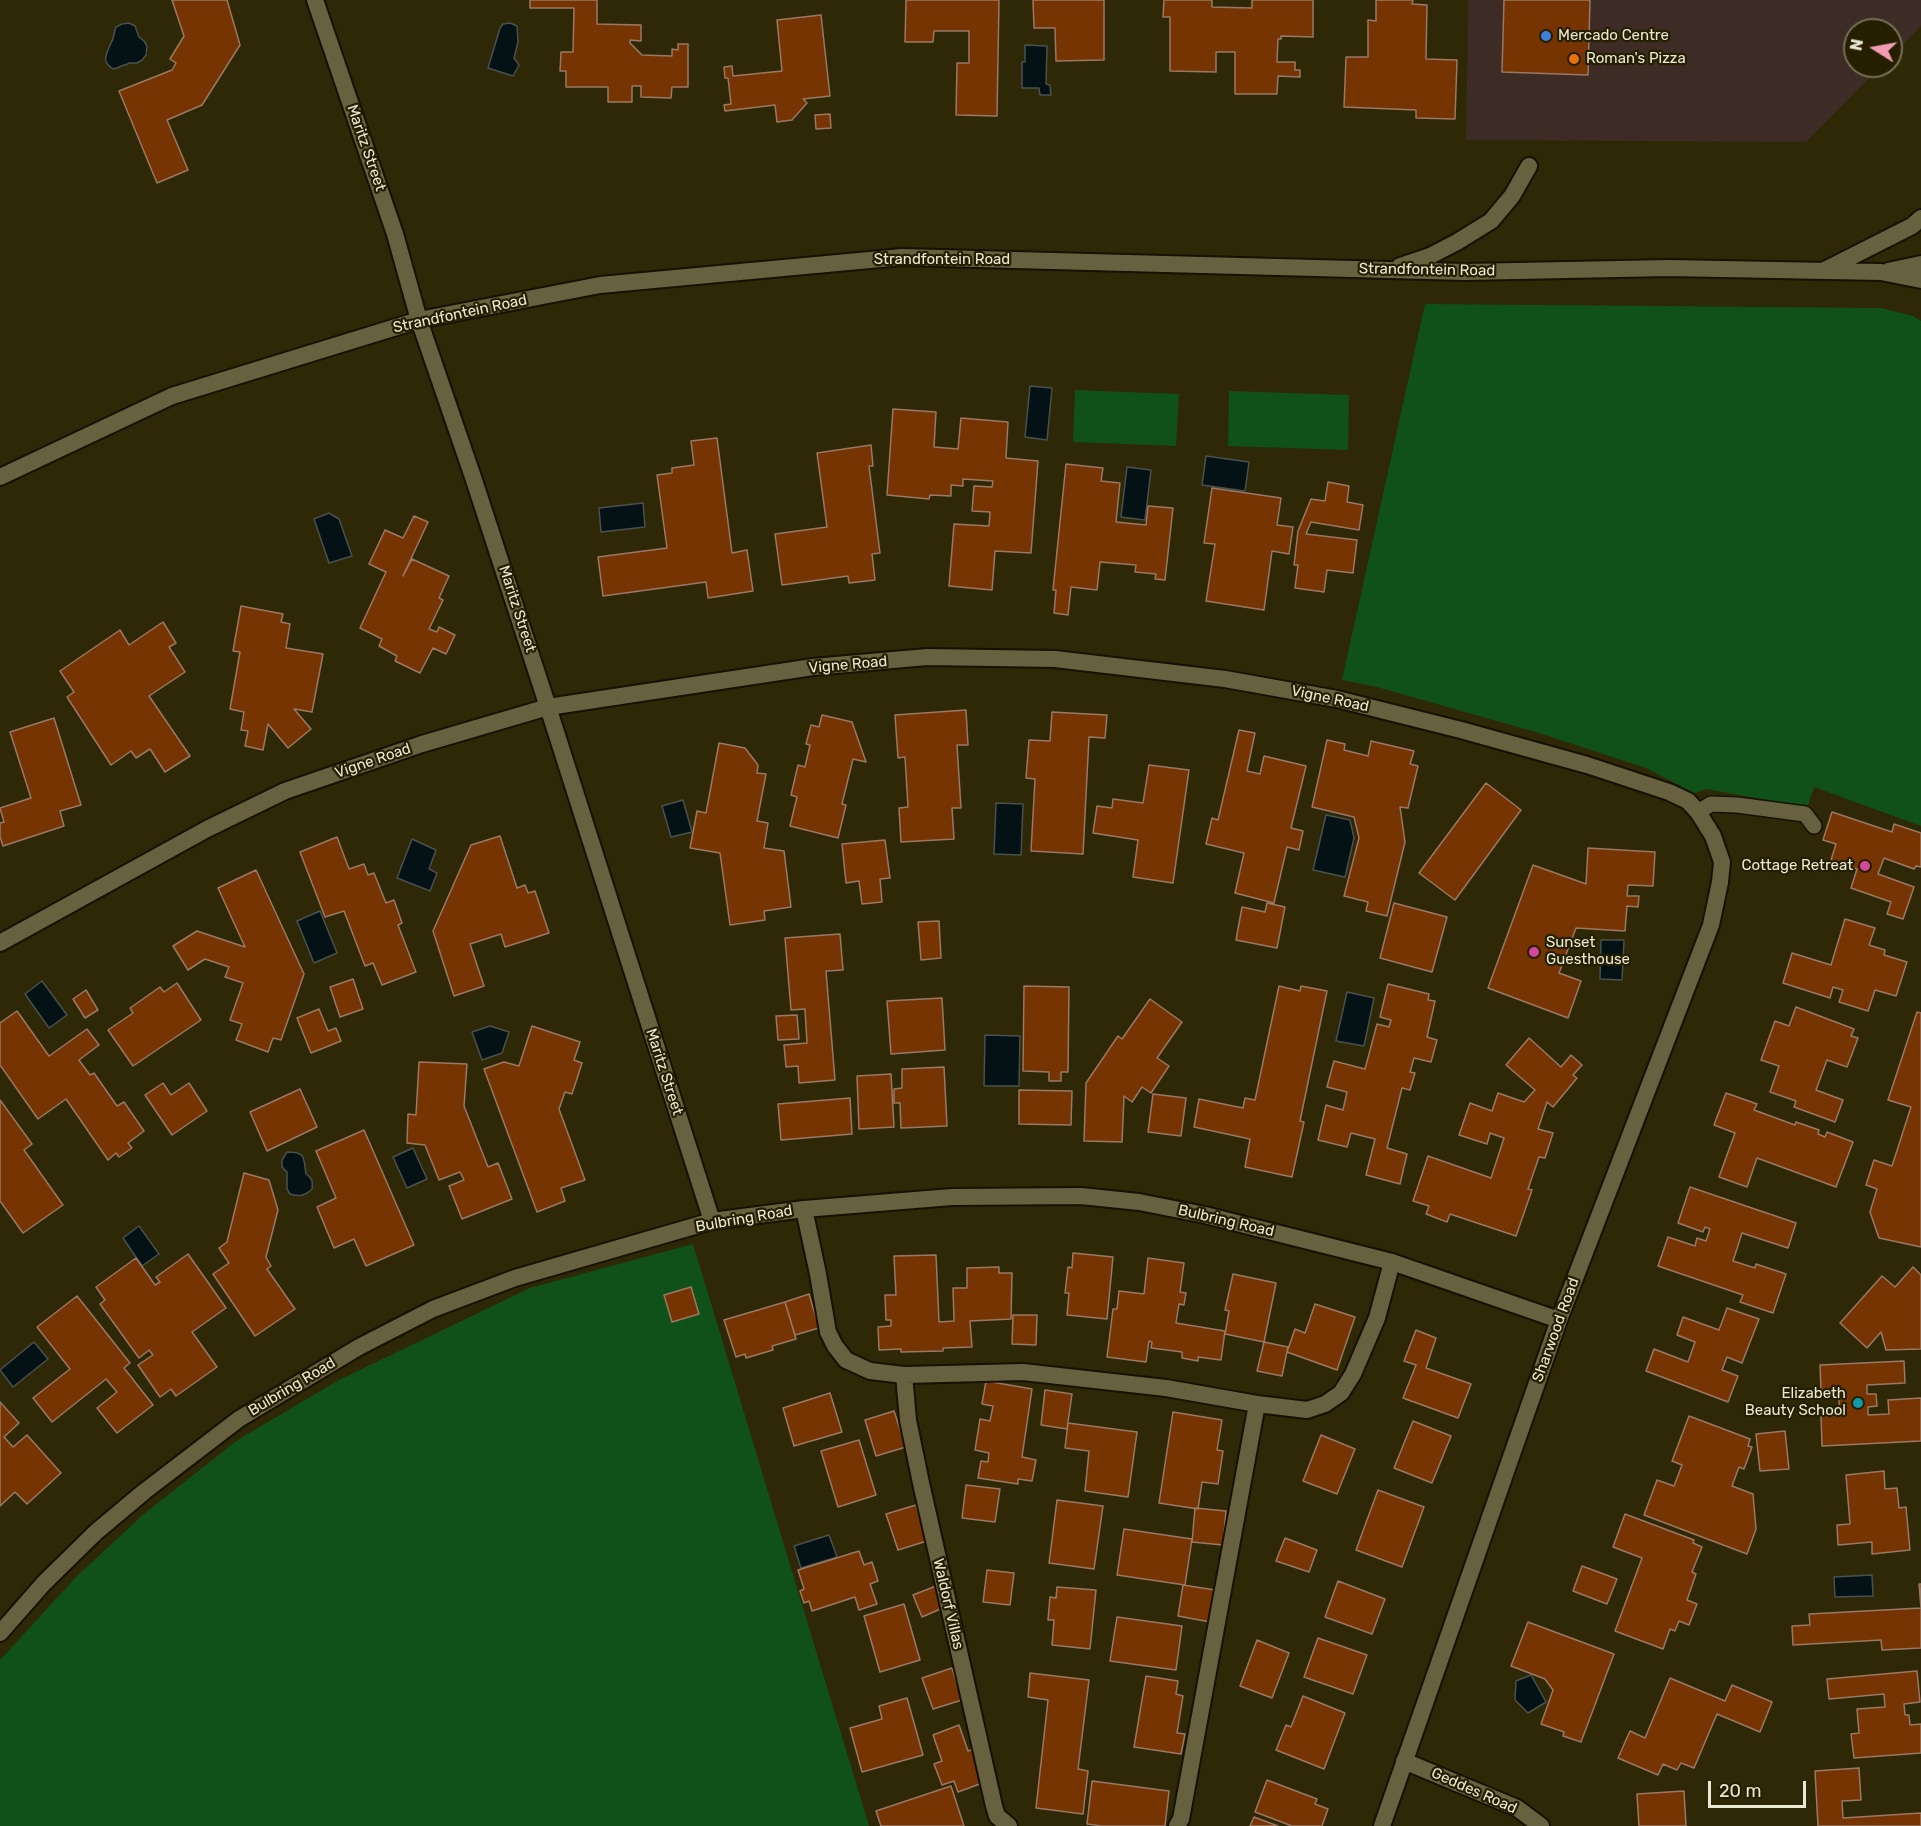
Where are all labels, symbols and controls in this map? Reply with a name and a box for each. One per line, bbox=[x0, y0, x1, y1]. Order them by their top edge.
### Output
north arrow bbox=[1843, 18, 1903, 78]
place label: Mercado Centre bbox=[1558, 27, 1669, 45]
marker: Mercado Centre bbox=[1539, 29, 1553, 43]
text: N bbox=[1846, 37, 1867, 52]
place label: Roman's Pizza bbox=[1586, 50, 1686, 68]
marker: Roman's Pizza bbox=[1567, 52, 1581, 66]
street label: Maritz Street bbox=[343, 102, 389, 194]
street label: Strandfontein Road bbox=[874, 251, 1010, 269]
street label: Strandfontein Road bbox=[1359, 260, 1495, 280]
street label: Strandfontein Road bbox=[391, 291, 529, 337]
street label: Maritz Street bbox=[495, 563, 539, 655]
street label: Vigne Road bbox=[808, 653, 888, 677]
street label: Vigne Road bbox=[1289, 682, 1371, 716]
street label: Vigne Road bbox=[333, 740, 413, 782]
place label: Cottage Retreat bbox=[1741, 857, 1853, 875]
marker: Cottage Retreat bbox=[1858, 859, 1872, 873]
place label: Sunset Guesthouse bbox=[1546, 934, 1630, 969]
marker: Sunset Guesthouse bbox=[1527, 945, 1541, 959]
street label: Maritz Street bbox=[642, 1026, 686, 1118]
street label: Bulbring Road bbox=[1176, 1201, 1276, 1241]
street label: Bulbring Road bbox=[694, 1202, 794, 1236]
street label: Sharwood Road bbox=[1529, 1275, 1583, 1385]
street label: Bulbring Road bbox=[245, 1354, 339, 1420]
place label: Elizabeth Beauty School bbox=[1745, 1385, 1846, 1420]
marker: Elizabeth Beauty School bbox=[1851, 1396, 1865, 1410]
street label: Waldorf Villas bbox=[929, 1557, 967, 1651]
street label: Geddes Road bbox=[1428, 1764, 1520, 1818]
scale bar bbox=[1711, 1769, 1808, 1807]
text: 20 m bbox=[1719, 1780, 1761, 1802]

